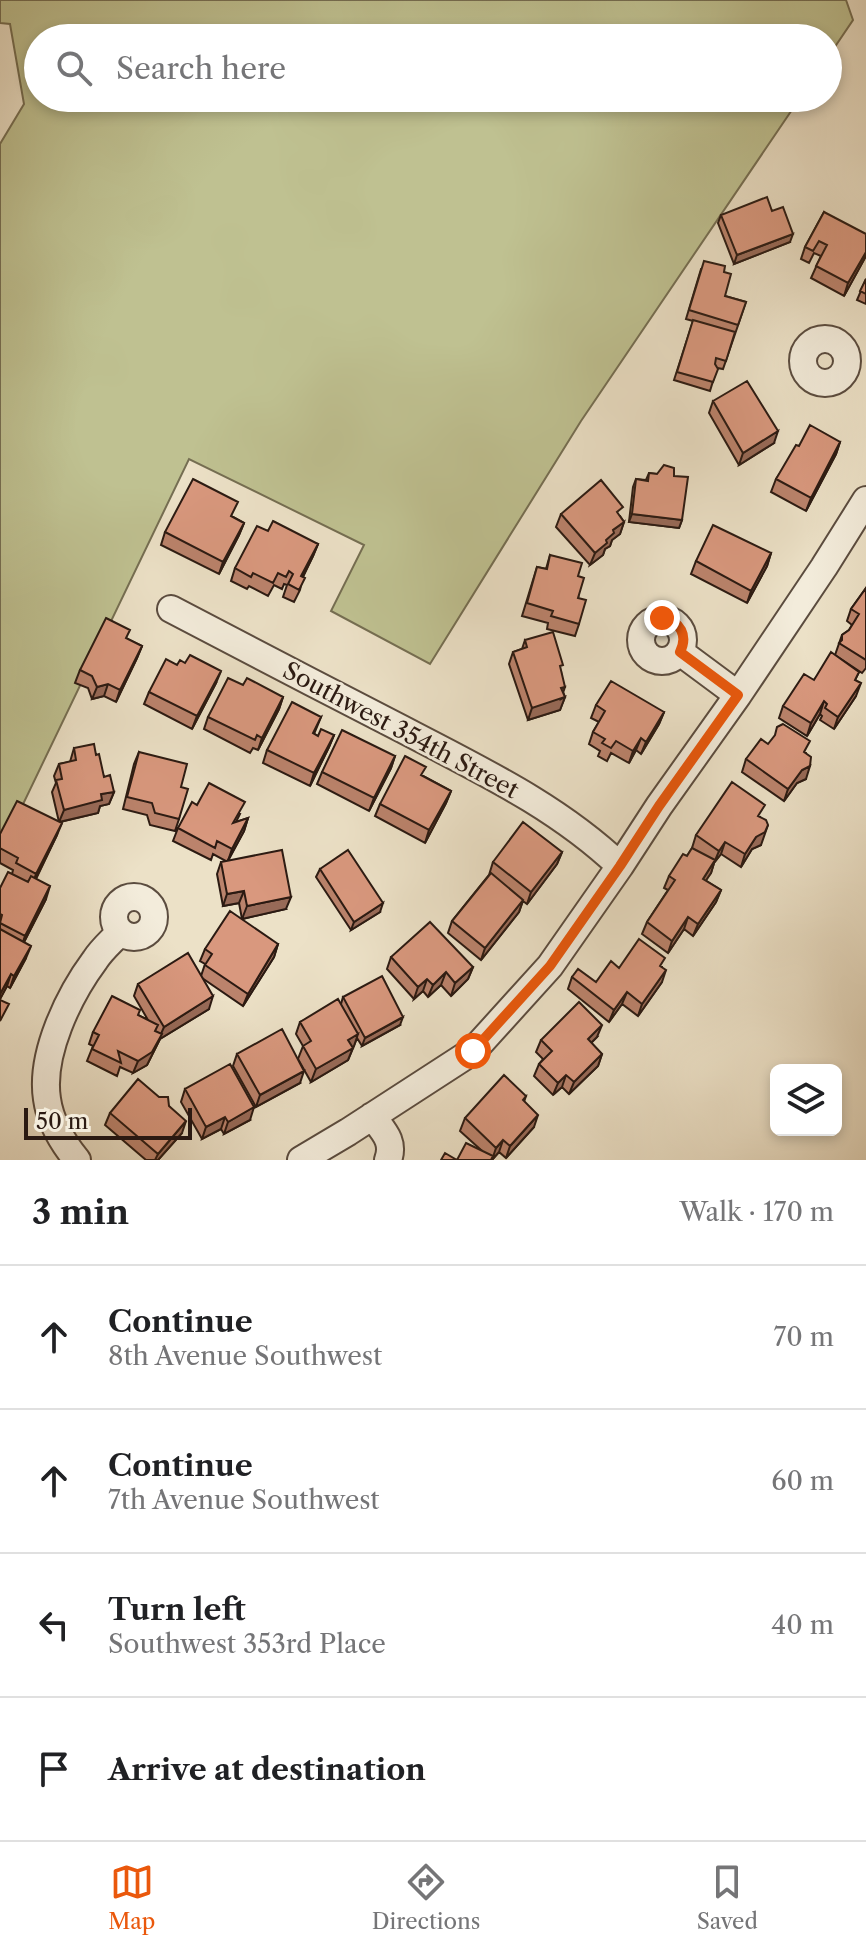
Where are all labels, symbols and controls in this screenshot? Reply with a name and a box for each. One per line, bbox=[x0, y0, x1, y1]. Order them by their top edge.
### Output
search box bbox=[24, 24, 842, 112]
icon: search bbox=[52, 46, 96, 90]
text: Search here bbox=[116, 50, 286, 87]
route end bbox=[644, 600, 680, 636]
street label: Southwest 354th Street bbox=[278, 656, 524, 805]
route start bbox=[455, 1033, 491, 1069]
map controls bbox=[770, 1064, 842, 1136]
button: layers bbox=[770, 1064, 842, 1136]
scale bar bbox=[24, 1104, 192, 1140]
text: 50 m bbox=[36, 1108, 88, 1135]
text: 3 min bbox=[32, 1191, 129, 1233]
text: Walk · 170 m bbox=[679, 1196, 834, 1228]
text: Continue bbox=[108, 1303, 253, 1340]
icon: ahead bbox=[32, 1315, 76, 1359]
text: 70 m bbox=[774, 1321, 834, 1353]
text: 8th Avenue Southwest bbox=[108, 1340, 382, 1372]
text: Continue bbox=[108, 1447, 253, 1484]
icon: ahead bbox=[32, 1459, 76, 1503]
text: 60 m bbox=[771, 1465, 834, 1497]
text: 7th Avenue Southwest bbox=[108, 1484, 380, 1516]
text: Turn left bbox=[108, 1591, 245, 1628]
icon: left bbox=[32, 1603, 76, 1647]
text: 40 m bbox=[771, 1609, 834, 1641]
text: Southwest 353rd Place bbox=[108, 1628, 386, 1660]
icon: arrive bbox=[32, 1747, 76, 1791]
text: Arrive at destination bbox=[108, 1751, 426, 1788]
tab: Map bbox=[108, 1860, 155, 1935]
tab: Directions bbox=[372, 1860, 480, 1935]
tab: Saved bbox=[697, 1860, 758, 1935]

